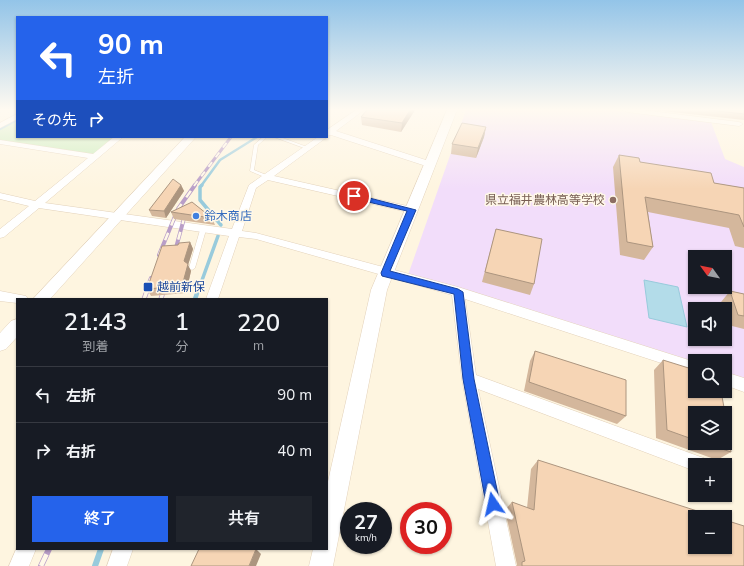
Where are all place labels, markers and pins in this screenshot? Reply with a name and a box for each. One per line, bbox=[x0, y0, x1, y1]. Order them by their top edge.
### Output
pin bbox=[337, 179, 371, 213]
place label: 県立福井農林高等学校 bbox=[485, 192, 605, 208]
marker: 県立福井農林高等学校 bbox=[608, 195, 618, 205]
place label: 鈴木商店 bbox=[204, 208, 252, 224]
marker: 鈴木商店 bbox=[191, 211, 201, 221]
place label: 越前新保 bbox=[157, 279, 205, 295]
marker: 越前新保 bbox=[142, 281, 154, 293]

